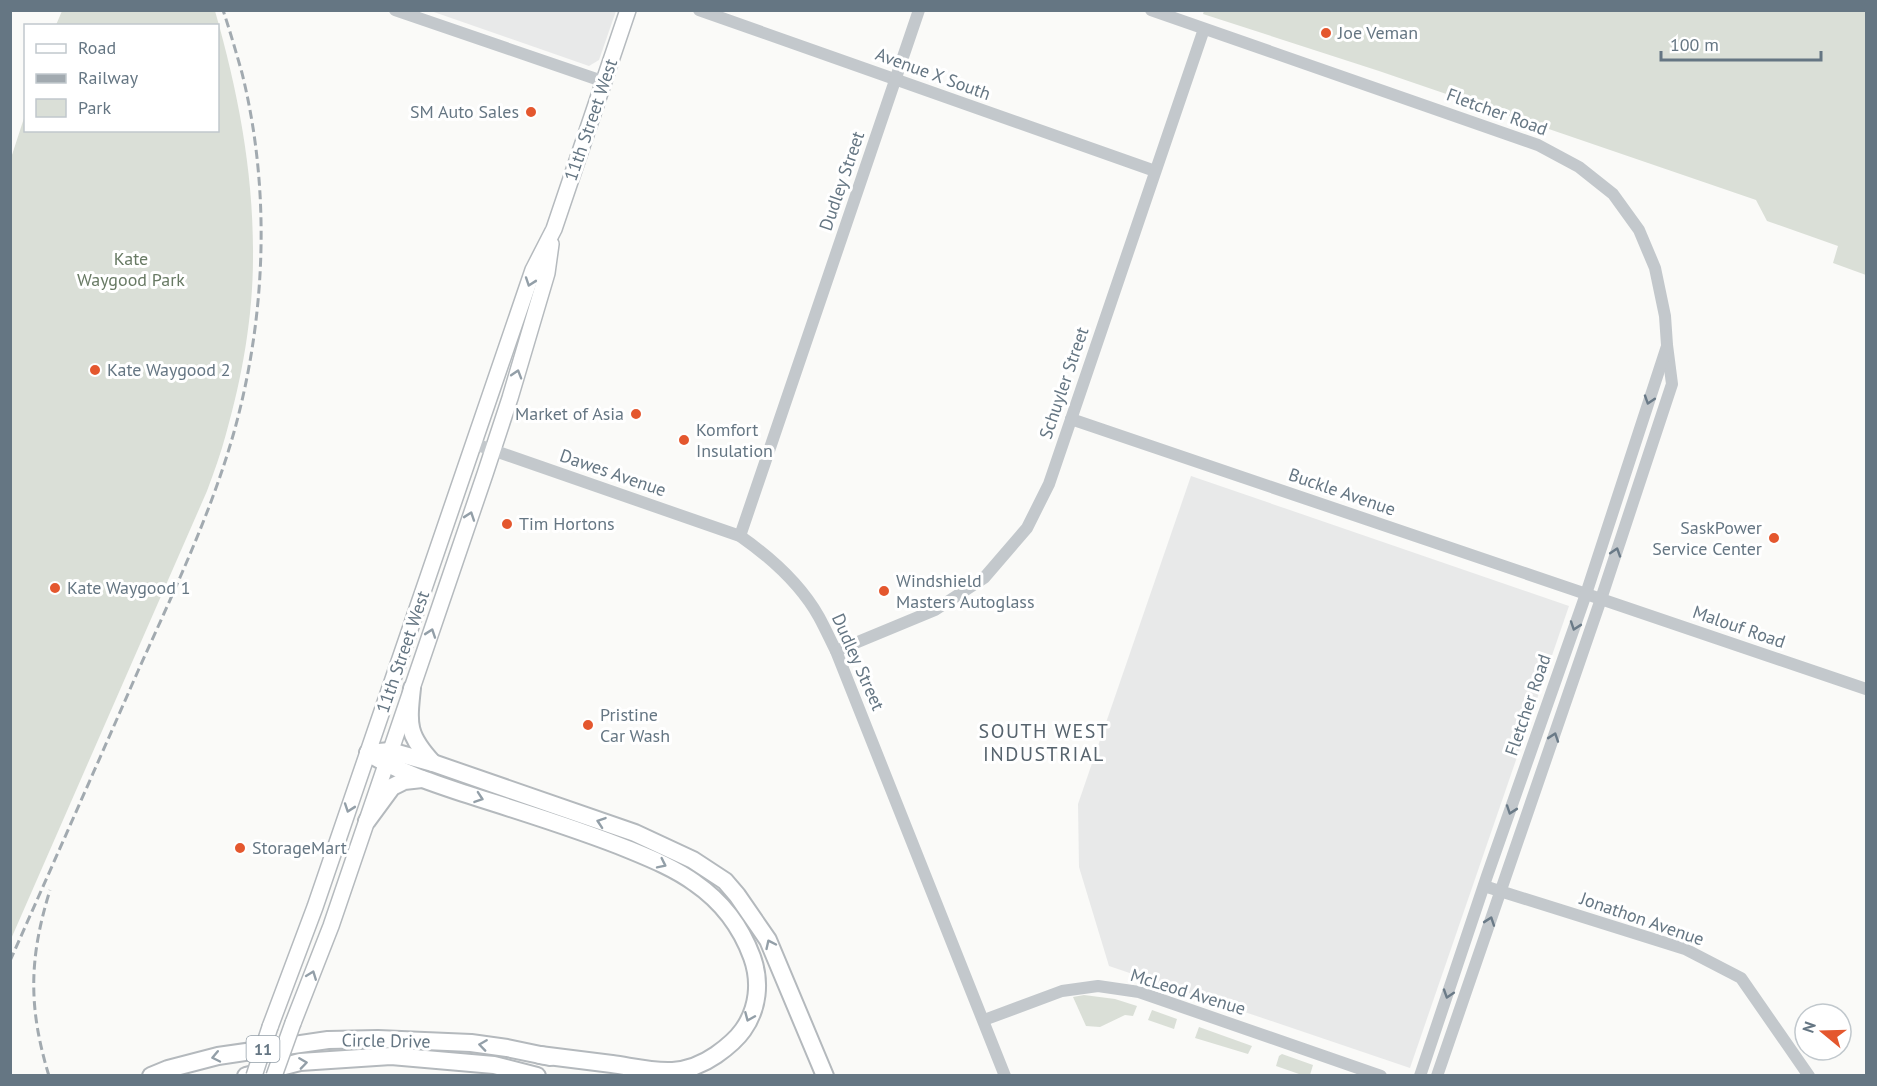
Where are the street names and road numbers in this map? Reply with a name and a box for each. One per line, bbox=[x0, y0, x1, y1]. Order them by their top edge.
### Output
street label: Avenue X South bbox=[873, 42, 994, 105]
street label: 11th Street West bbox=[559, 56, 622, 184]
street label: Fletcher Road bbox=[1444, 83, 1551, 140]
street label: Dudley Street bbox=[814, 128, 869, 234]
street label: Schuyler Street bbox=[1034, 324, 1093, 442]
street label: Dawes Avenue bbox=[557, 444, 669, 501]
street label: Buckle Avenue bbox=[1286, 462, 1399, 521]
street label: 11th Street West bbox=[371, 588, 434, 716]
street label: Malouf Road bbox=[1690, 600, 1788, 653]
street label: Dudley Street bbox=[827, 610, 890, 714]
street label: Fletcher Road bbox=[1499, 651, 1556, 759]
street label: Jonathon Avenue bbox=[1576, 886, 1707, 950]
street label: McLeod Avenue bbox=[1128, 963, 1249, 1020]
street label: Circle Drive bbox=[341, 1028, 431, 1053]
road number: 11 bbox=[246, 1036, 280, 1062]

